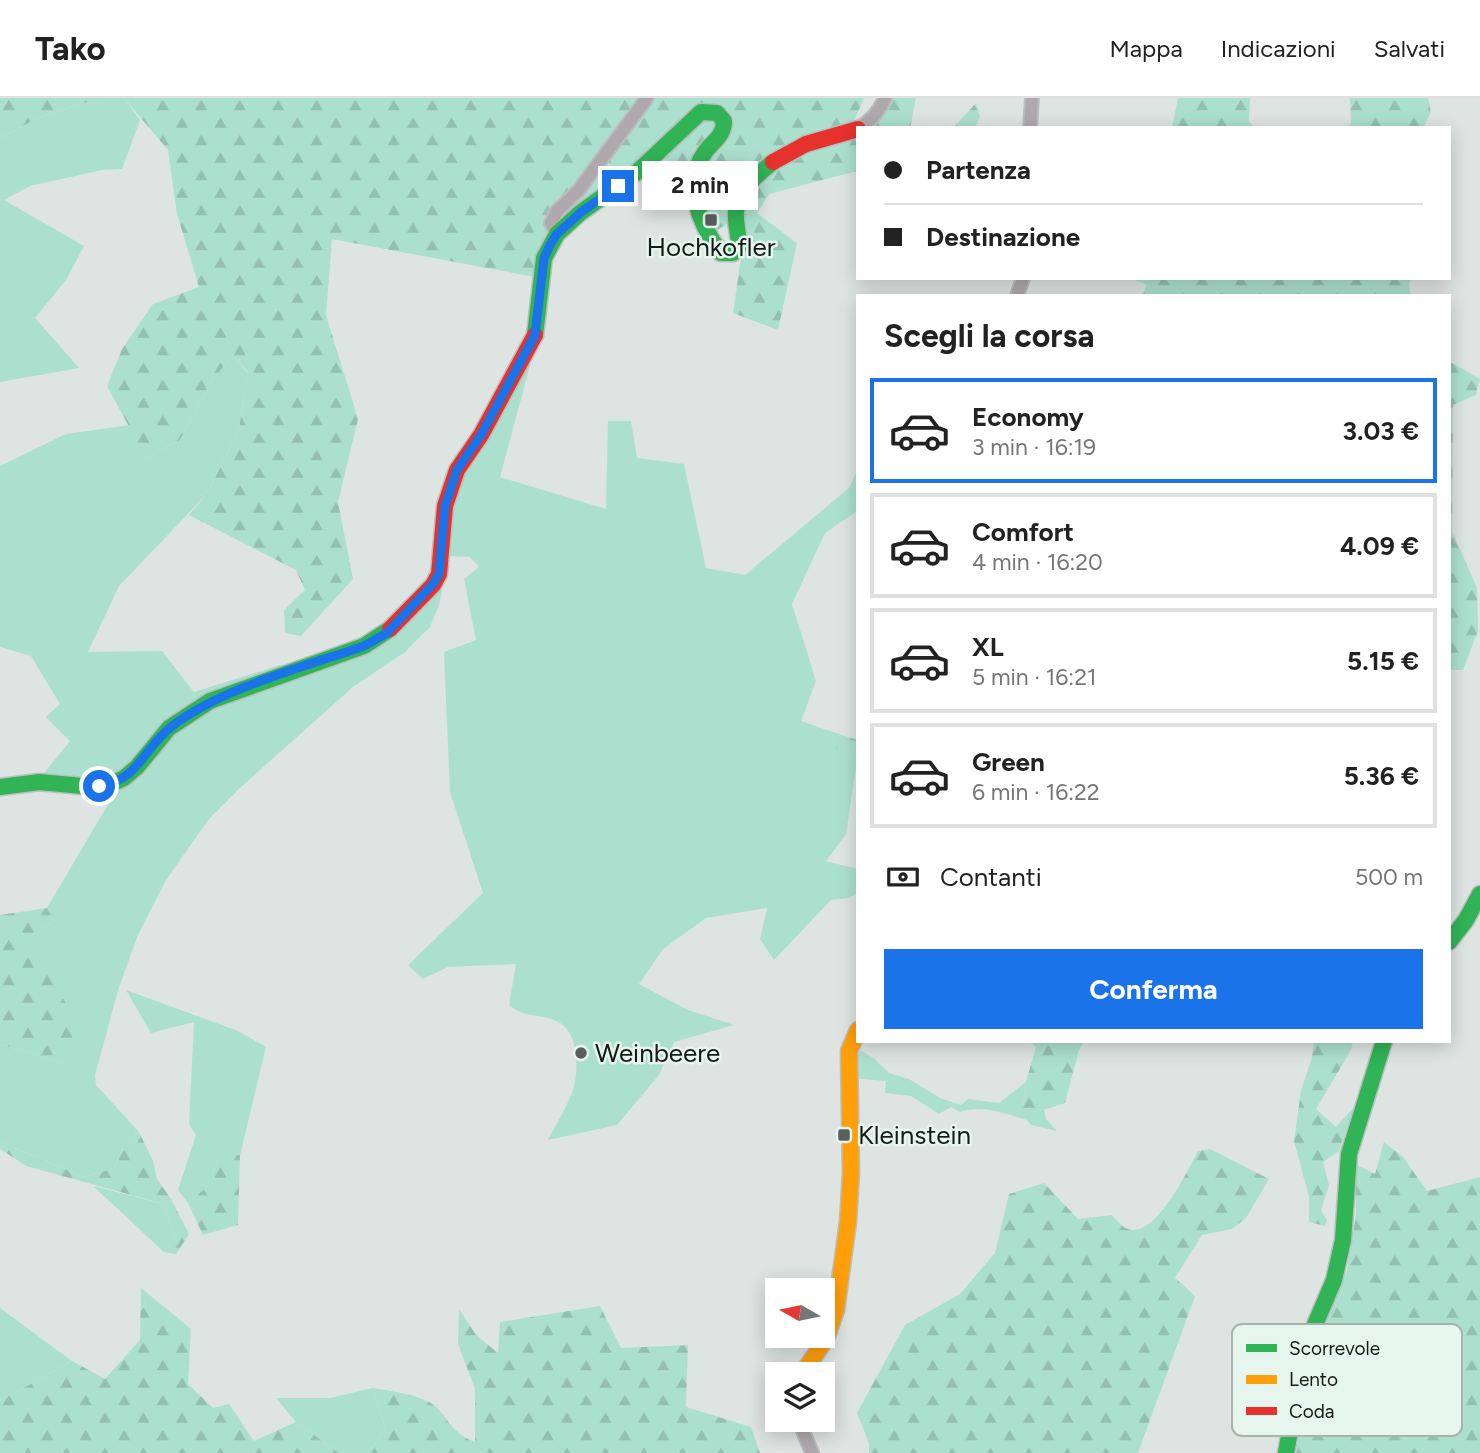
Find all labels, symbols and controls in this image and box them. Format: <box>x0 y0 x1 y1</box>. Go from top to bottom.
text: Tako <box>35 29 106 68</box>
text: Mappa <box>1110 34 1183 63</box>
text: Indicazioni <box>1221 34 1336 63</box>
text: Salvati <box>1374 34 1445 63</box>
text: Partenza <box>926 154 1031 186</box>
callout: 2 min <box>642 162 758 210</box>
route end <box>602 170 634 202</box>
text: 2 min <box>671 171 729 199</box>
marker: Hochkofler <box>703 212 719 228</box>
text: Destinazione <box>926 221 1080 253</box>
place label: Hochkofler <box>647 231 776 263</box>
text: Scegli la corsa <box>884 317 1094 355</box>
icon: car <box>888 399 951 462</box>
text: Economy <box>972 401 1084 433</box>
text: 3.03 € <box>1343 415 1419 447</box>
text: 3 min · 16:19 <box>972 433 1096 461</box>
icon: car <box>888 514 951 577</box>
text: Comfort <box>972 516 1074 548</box>
text: 4.09 € <box>1340 530 1419 562</box>
text: 4 min · 16:20 <box>972 548 1103 576</box>
icon: car <box>888 629 951 692</box>
text: XL <box>972 631 1004 663</box>
text: 5.15 € <box>1347 645 1419 677</box>
text: 5 min · 16:21 <box>972 663 1097 691</box>
icon: car <box>888 744 951 807</box>
text: Green <box>972 746 1045 778</box>
text: 5.36 € <box>1344 760 1419 792</box>
route start <box>83 770 115 802</box>
text: 6 min · 16:22 <box>972 778 1100 806</box>
icon: cash <box>884 858 922 896</box>
text: Contanti <box>940 861 1042 893</box>
text: 500 m <box>1355 863 1423 891</box>
button: Conferma <box>884 949 1423 1029</box>
place label: Weinbeere <box>595 1037 720 1069</box>
marker: Weinbeere <box>573 1045 589 1061</box>
place label: Kleinstein <box>858 1119 971 1151</box>
marker: Kleinstein <box>836 1127 852 1143</box>
north arrow <box>765 1278 835 1348</box>
map controls <box>765 1278 835 1432</box>
legend <box>1232 1324 1462 1436</box>
text: Scorrevole <box>1289 1337 1380 1360</box>
button: layers <box>765 1362 835 1432</box>
text: Lento <box>1289 1368 1338 1391</box>
text: Coda <box>1289 1400 1335 1423</box>

